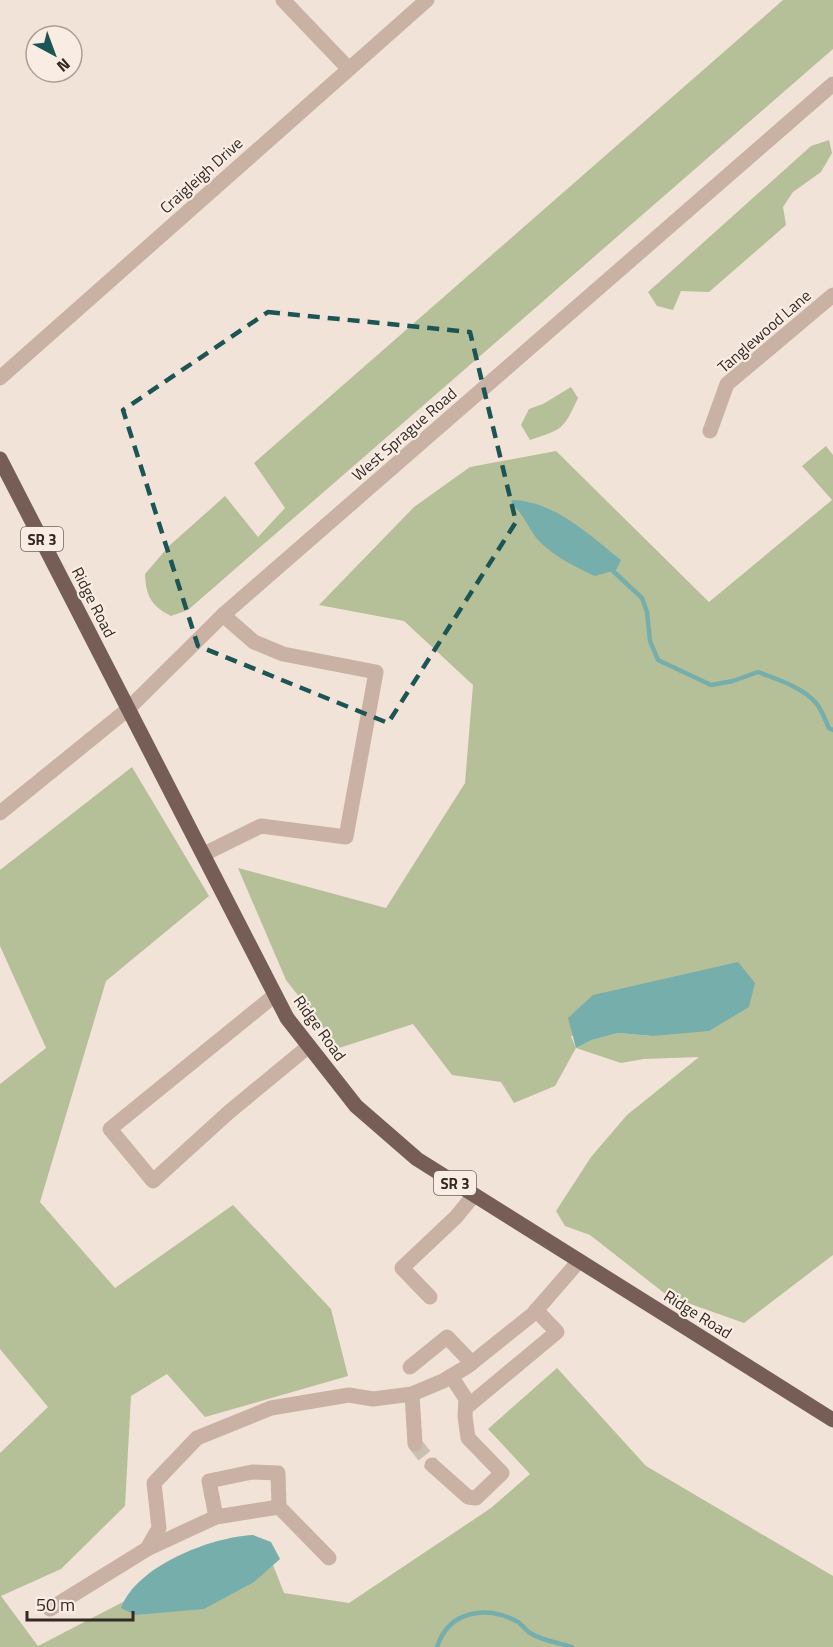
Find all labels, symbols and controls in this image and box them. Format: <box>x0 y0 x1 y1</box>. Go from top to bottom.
north arrow <box>24 24 84 84</box>
text: N <box>52 53 76 78</box>
street label: Craigleigh Drive <box>154 131 248 219</box>
street label: Tanglewood Lane <box>712 284 816 378</box>
street label: West Sprague Road <box>346 382 462 486</box>
road number: SR 3 <box>21 527 63 551</box>
street label: Ridge Road <box>66 563 122 641</box>
street label: Ridge Road <box>288 990 352 1066</box>
road number: SR 3 <box>434 1171 476 1195</box>
street label: Ridge Road <box>659 1284 737 1344</box>
scale bar <box>27 1584 134 1622</box>
text: 50 m <box>36 1591 75 1618</box>

